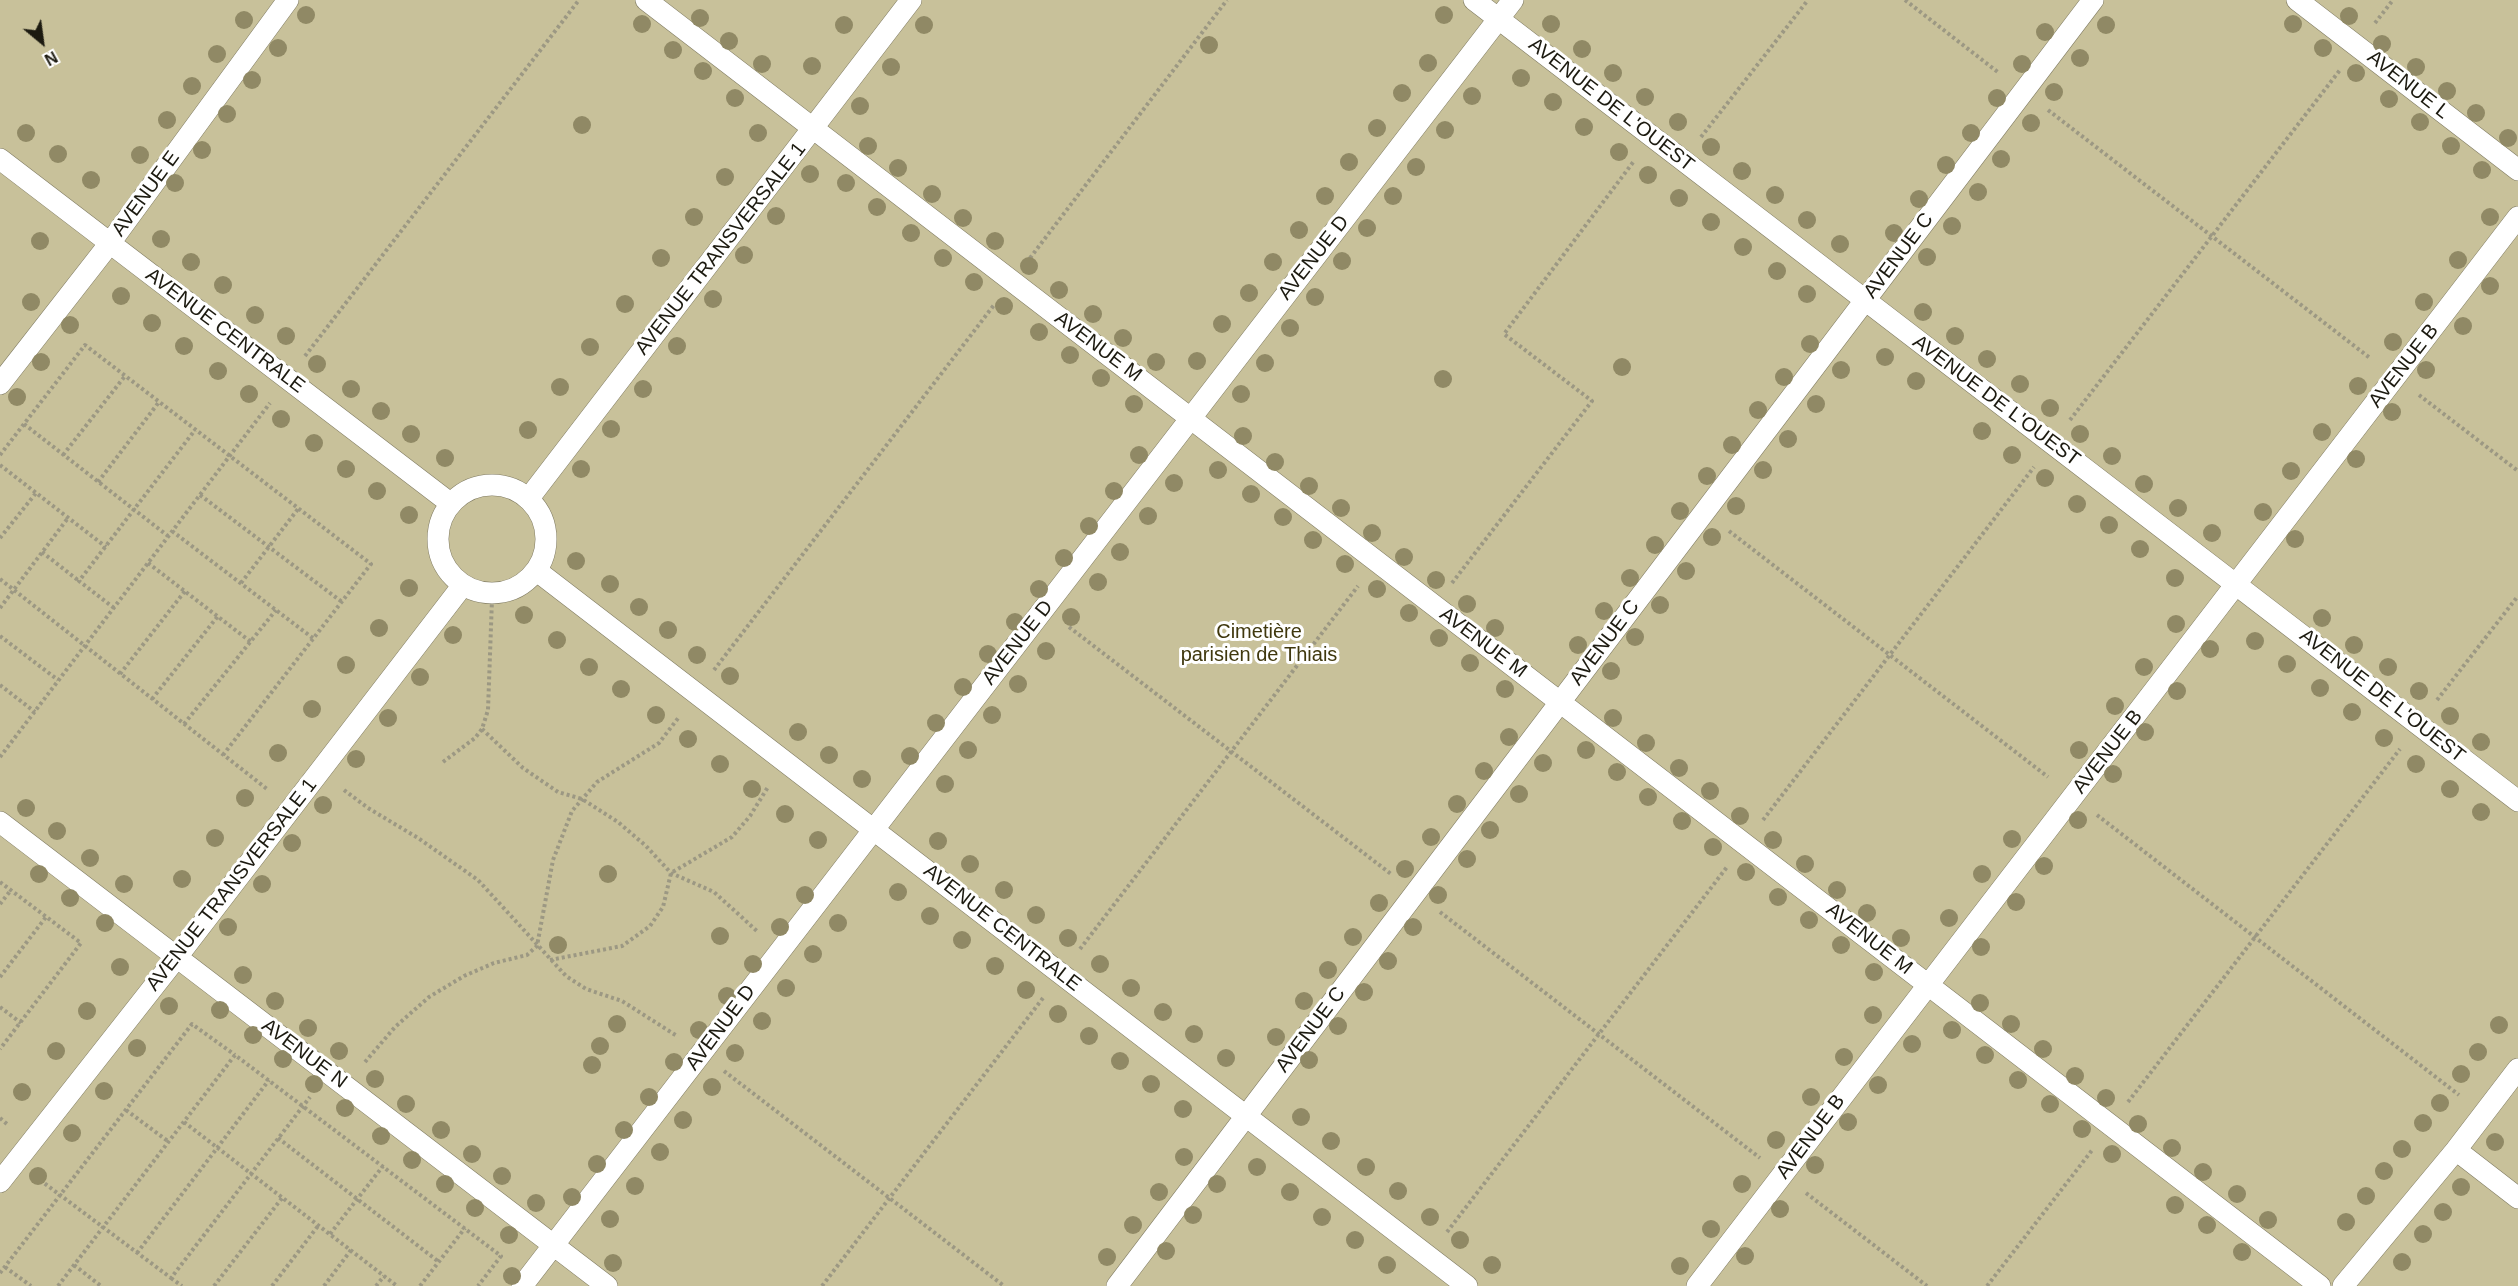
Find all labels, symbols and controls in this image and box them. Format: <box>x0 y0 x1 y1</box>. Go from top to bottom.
north arrow <box>12 12 72 72</box>
street label: AVENUE DE L'OUEST <box>1523 33 1699 177</box>
street label: AVENUE L <box>2362 46 2454 124</box>
text: N <box>42 48 60 68</box>
street label: AVENUE TRANSVERSALE 1 <box>631 138 811 360</box>
street label: AVENUE E <box>107 147 185 241</box>
street label: AVENUE C <box>1859 209 1939 303</box>
street label: AVENUE D <box>1274 211 1354 305</box>
street label: AVENUE CENTRALE <box>141 263 309 399</box>
street label: AVENUE M <box>1050 306 1146 388</box>
street label: AVENUE B <box>2364 319 2444 413</box>
street label: AVENUE DE L'OUEST <box>1908 330 2084 472</box>
street label: AVENUE D <box>978 596 1058 690</box>
street label: AVENUE C <box>1565 596 1645 690</box>
street label: AVENUE M <box>1435 602 1531 684</box>
park label: Cimetière parisien de Thiais <box>1181 620 1337 667</box>
street label: AVENUE DE L'OUEST <box>2294 624 2470 768</box>
street label: AVENUE B <box>2068 705 2148 799</box>
street label: AVENUE TRANSVERSALE 1 <box>142 774 322 996</box>
street label: AVENUE CENTRALE <box>919 859 1085 997</box>
street label: AVENUE M <box>1821 898 1917 980</box>
street label: AVENUE D <box>681 981 761 1075</box>
street label: AVENUE C <box>1271 983 1351 1077</box>
street label: AVENUE N <box>257 1014 351 1094</box>
street label: AVENUE B <box>1771 1090 1851 1184</box>

